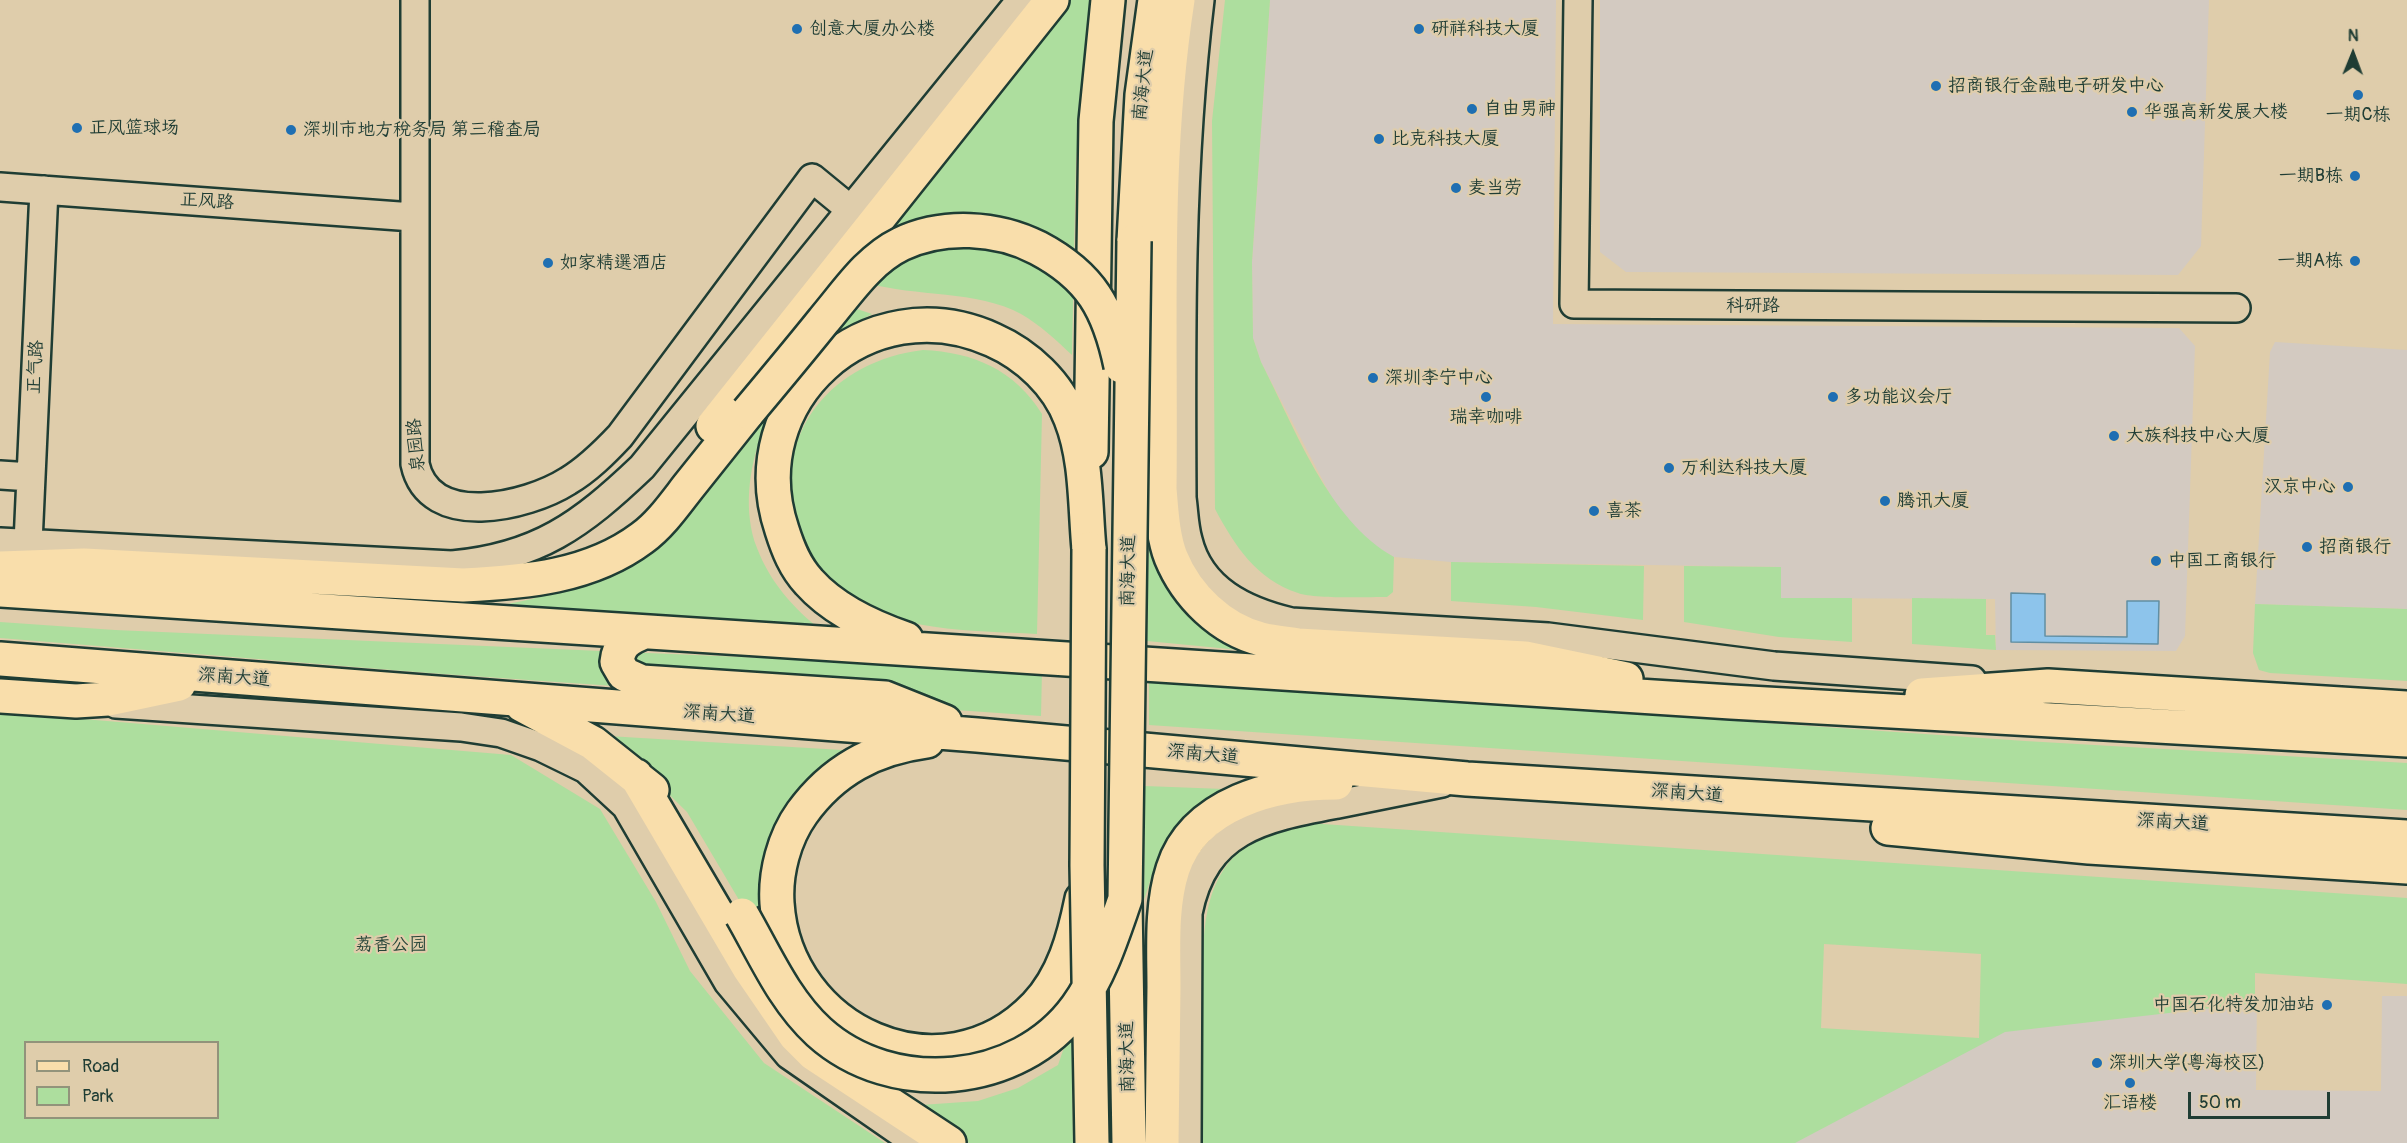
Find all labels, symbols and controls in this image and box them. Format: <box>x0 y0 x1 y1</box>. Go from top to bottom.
place label: 创意大厦办公楼 <box>809 18 935 40</box>
place label: 研祥科技大厦 <box>1431 18 1539 40</box>
marker: 创意大厦办公楼 <box>790 22 804 36</box>
marker: 研祥科技大厦 <box>1412 22 1426 36</box>
north arrow <box>2323 24 2383 84</box>
text: N <box>2348 26 2359 46</box>
street label: 南海大道 <box>1129 48 1159 122</box>
place label: 招商银行金融电子研发中心 <box>1948 75 2164 97</box>
marker: 招商银行金融电子研发中心 <box>1929 79 1943 93</box>
marker: 一期C栋 <box>2351 88 2365 102</box>
place label: 自由男神 <box>1484 98 1556 120</box>
place label: 华强高新发展大楼 <box>2144 101 2288 123</box>
marker: 自由男神 <box>1465 102 1479 116</box>
place label: 一期C栋 <box>2325 104 2391 126</box>
marker: 华强高新发展大楼 <box>2125 105 2139 119</box>
place label: 正风篮球场 <box>89 117 179 139</box>
place label: 深圳市地方税务局 第三稽查局 <box>303 119 541 141</box>
marker: 正风篮球场 <box>70 121 84 135</box>
marker: 深圳市地方税务局 第三稽查局 <box>284 123 298 137</box>
place label: 比克科技大厦 <box>1391 128 1499 150</box>
marker: 比克科技大厦 <box>1372 132 1386 146</box>
place label: 一期B栋 <box>2279 165 2343 187</box>
marker: 一期B栋 <box>2348 169 2362 183</box>
place label: 麦当劳 <box>1468 177 1522 199</box>
marker: 麦当劳 <box>1449 181 1463 195</box>
street label: 正风路 <box>179 189 235 215</box>
place label: 一期A栋 <box>2277 250 2343 272</box>
place label: 如家精選酒店 <box>560 252 668 274</box>
marker: 一期A栋 <box>2348 254 2362 268</box>
marker: 如家精選酒店 <box>541 256 555 270</box>
street label: 科研路 <box>1726 295 1780 317</box>
street label: 正气路 <box>24 339 48 395</box>
place label: 深圳李宁中心 <box>1385 367 1493 389</box>
marker: 深圳李宁中心 <box>1366 371 1380 385</box>
place label: 多功能议会厅 <box>1845 386 1953 408</box>
marker: 瑞幸咖啡 <box>1479 390 1493 404</box>
marker: 多功能议会厅 <box>1826 390 1840 404</box>
place label: 瑞幸咖啡 <box>1450 406 1522 428</box>
street label: 泉园路 <box>404 417 430 473</box>
place label: 大族科技中心大厦 <box>2126 425 2270 447</box>
marker: 大族科技中心大厦 <box>2107 429 2121 443</box>
place label: 万利达科技大厦 <box>1681 457 1807 479</box>
marker: 万利达科技大厦 <box>1662 461 1676 475</box>
place label: 汉京中心 <box>2264 476 2336 498</box>
marker: 汉京中心 <box>2341 480 2355 494</box>
place label: 腾讯大厦 <box>1897 490 1969 512</box>
marker: 腾讯大厦 <box>1878 494 1892 508</box>
place label: 喜茶 <box>1606 500 1642 522</box>
marker: 喜茶 <box>1587 504 1601 518</box>
street label: 南海大道 <box>1118 535 1140 607</box>
place label: 招商银行 <box>2319 536 2391 558</box>
marker: 招商银行 <box>2300 540 2314 554</box>
place label: 中国工商银行 <box>2168 550 2276 572</box>
marker: 中国工商银行 <box>2149 554 2163 568</box>
street label: 深南大道 <box>197 665 271 691</box>
street label: 深南大道 <box>682 702 756 728</box>
street label: 深南大道 <box>1166 741 1240 769</box>
street label: 深南大道 <box>1650 781 1724 807</box>
street label: 深南大道 <box>2136 810 2210 836</box>
park label: 荔香公园 <box>355 934 427 956</box>
place label: 中国石化特发加油站 <box>2153 994 2315 1016</box>
marker: 中国石化特发加油站 <box>2320 998 2334 1012</box>
street label: 南海大道 <box>1117 1021 1139 1093</box>
legend <box>24 1041 219 1119</box>
place label: 深圳大学(粤海校区) <box>2109 1052 2265 1074</box>
text: Road <box>82 1055 119 1078</box>
marker: 深圳大学(粤海校区) <box>2090 1056 2104 1070</box>
marker: 汇语楼 <box>2123 1076 2137 1090</box>
scale bar <box>2191 1080 2334 1118</box>
text: Park <box>82 1085 114 1108</box>
text: 50 m <box>2199 1091 2241 1114</box>
place label: 汇语楼 <box>2103 1092 2157 1114</box>

